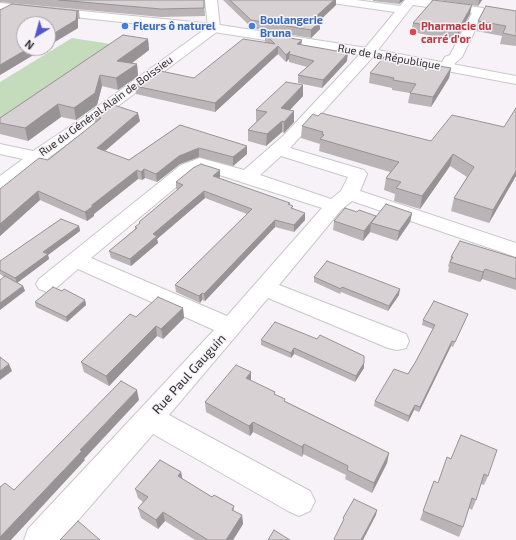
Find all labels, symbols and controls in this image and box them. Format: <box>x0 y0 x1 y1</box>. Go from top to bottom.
place label: Boulangerie Bruna <box>260 13 323 39</box>
north arrow <box>16 16 56 56</box>
place label: Fleurs ô naturel <box>133 19 216 33</box>
place label: Pharmacie du carré d'or <box>421 19 492 45</box>
marker: Fleurs ô naturel <box>120 21 130 31</box>
marker: Boulangerie Bruna <box>247 21 257 31</box>
marker: Pharmacie du carré d'or <box>408 27 418 37</box>
text: N <box>22 38 36 53</box>
street label: Rue de la République <box>337 41 441 73</box>
street label: Rue du Général Alain de Boissieu <box>37 53 175 159</box>
street label: Rue Paul Gauguin <box>149 331 229 417</box>

